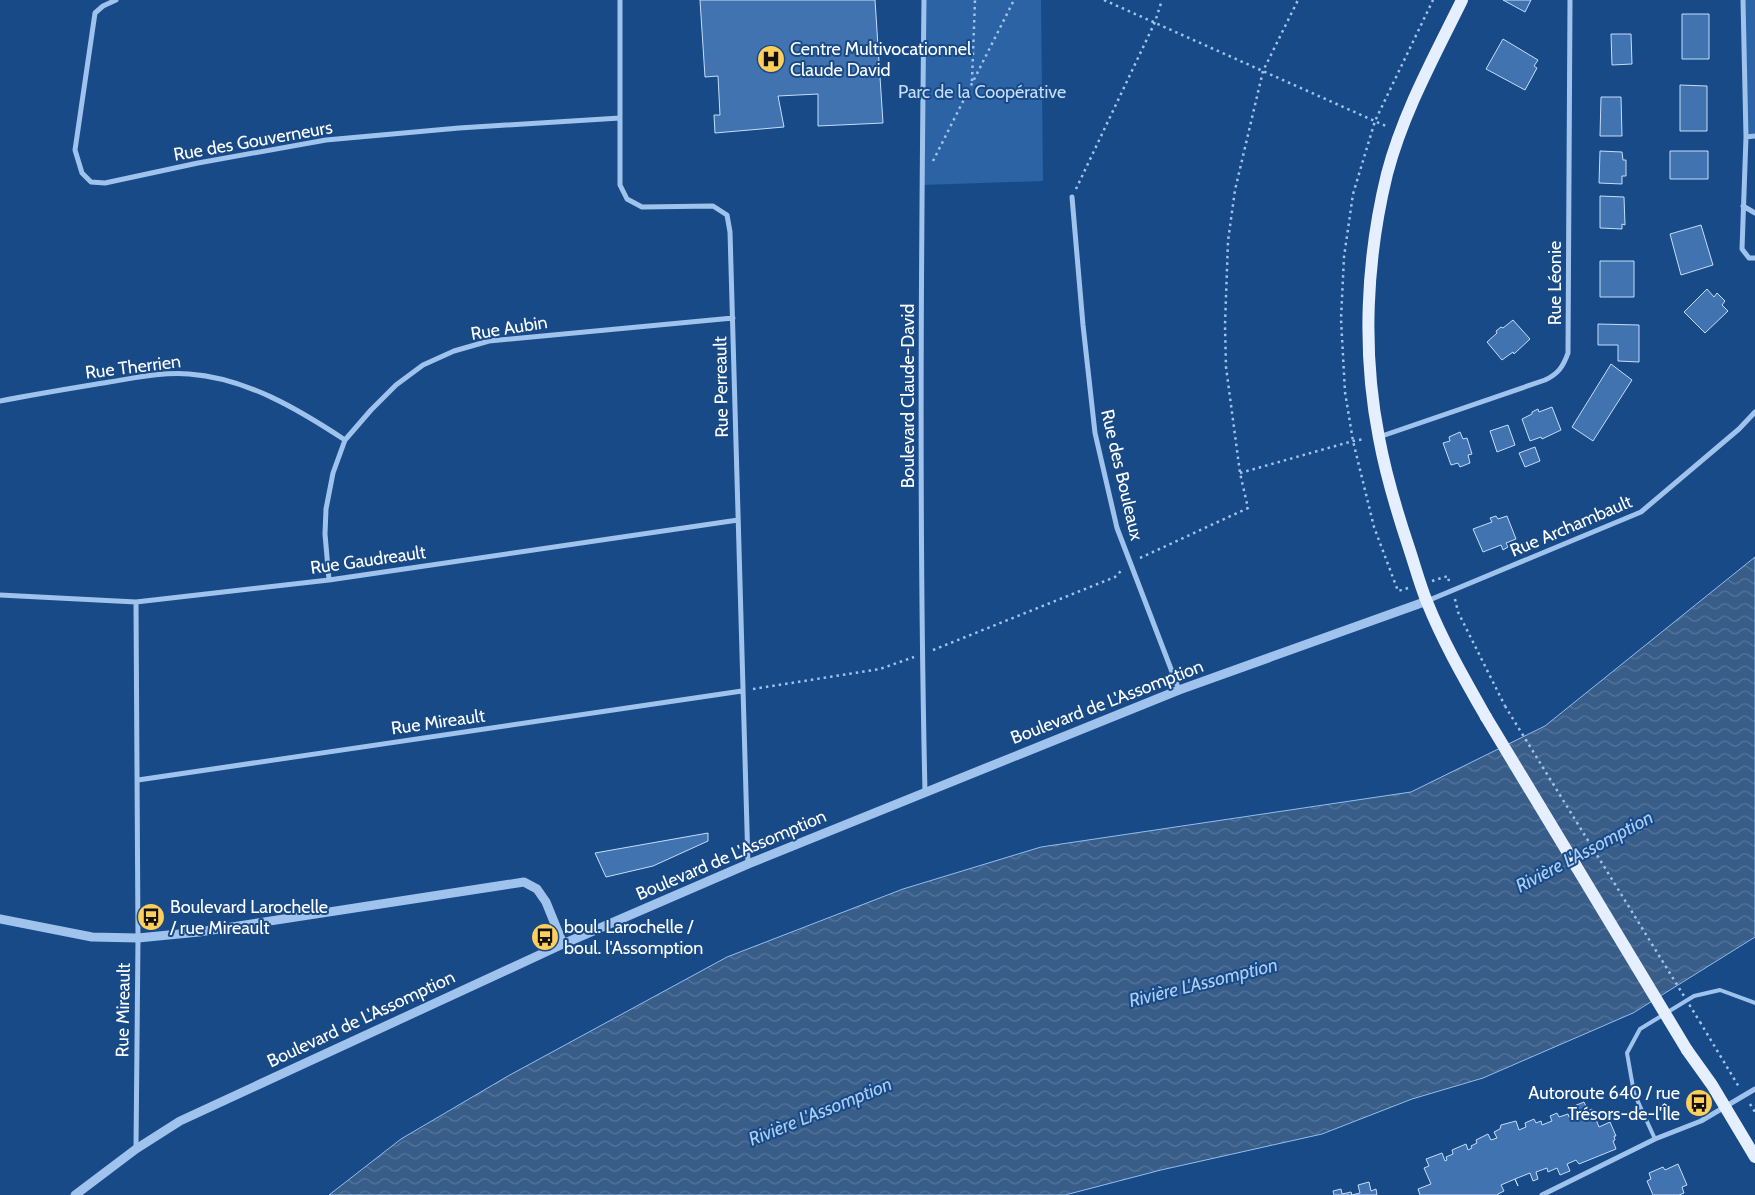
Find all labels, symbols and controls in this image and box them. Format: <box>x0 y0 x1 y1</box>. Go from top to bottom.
place label: Centre Multivocationnel Claude David <box>790 38 972 81</box>
hospital icon: Centre Multivocationnel Claude David <box>756 44 786 74</box>
park label: Parc de la Coopérative <box>898 81 1066 103</box>
street label: Rue des Gouverneurs <box>172 116 334 166</box>
street label: Rue Léonie <box>1544 241 1566 325</box>
street label: Boulevard Claude-David <box>897 304 919 488</box>
street label: Rue Aubin <box>469 311 549 345</box>
street label: Rue Perreault <box>709 336 733 438</box>
street label: Rue Therrien <box>84 350 182 384</box>
street label: Rue des Bouleaux <box>1096 407 1148 543</box>
street label: Rue Archambault <box>1507 490 1635 562</box>
street label: Rue Gaudreault <box>309 541 427 579</box>
street label: Boulevard de L'Assomption <box>1008 655 1206 749</box>
street label: Rue Mireault <box>390 705 486 739</box>
street label: Boulevard de L'Assomption <box>633 805 829 905</box>
water label: Rivière L'Assomption <box>1511 805 1657 897</box>
place label: Boulevard Larochelle / rue Mireault <box>169 896 328 939</box>
bus stop icon: Boulevard Larochelle / rue Mireault <box>136 902 166 932</box>
place label: boul. Larochelle / boul. l'Assomption <box>564 916 703 959</box>
bus stop icon: boul. Larochelle / boul. l'Assomption <box>530 922 560 952</box>
water label: Rivière L'Assomption <box>1126 953 1280 1012</box>
street label: Rue Mireault <box>111 963 135 1057</box>
street label: Boulevard de L'Assomption <box>264 966 458 1072</box>
water label: Rivière L'Assomption <box>745 1072 895 1151</box>
place label: Autoroute 640 / rue Trésors-de-l'Île <box>1528 1082 1680 1125</box>
bus stop icon: Autoroute 640 / rue Trésors-de-l'Île <box>1684 1088 1714 1118</box>

